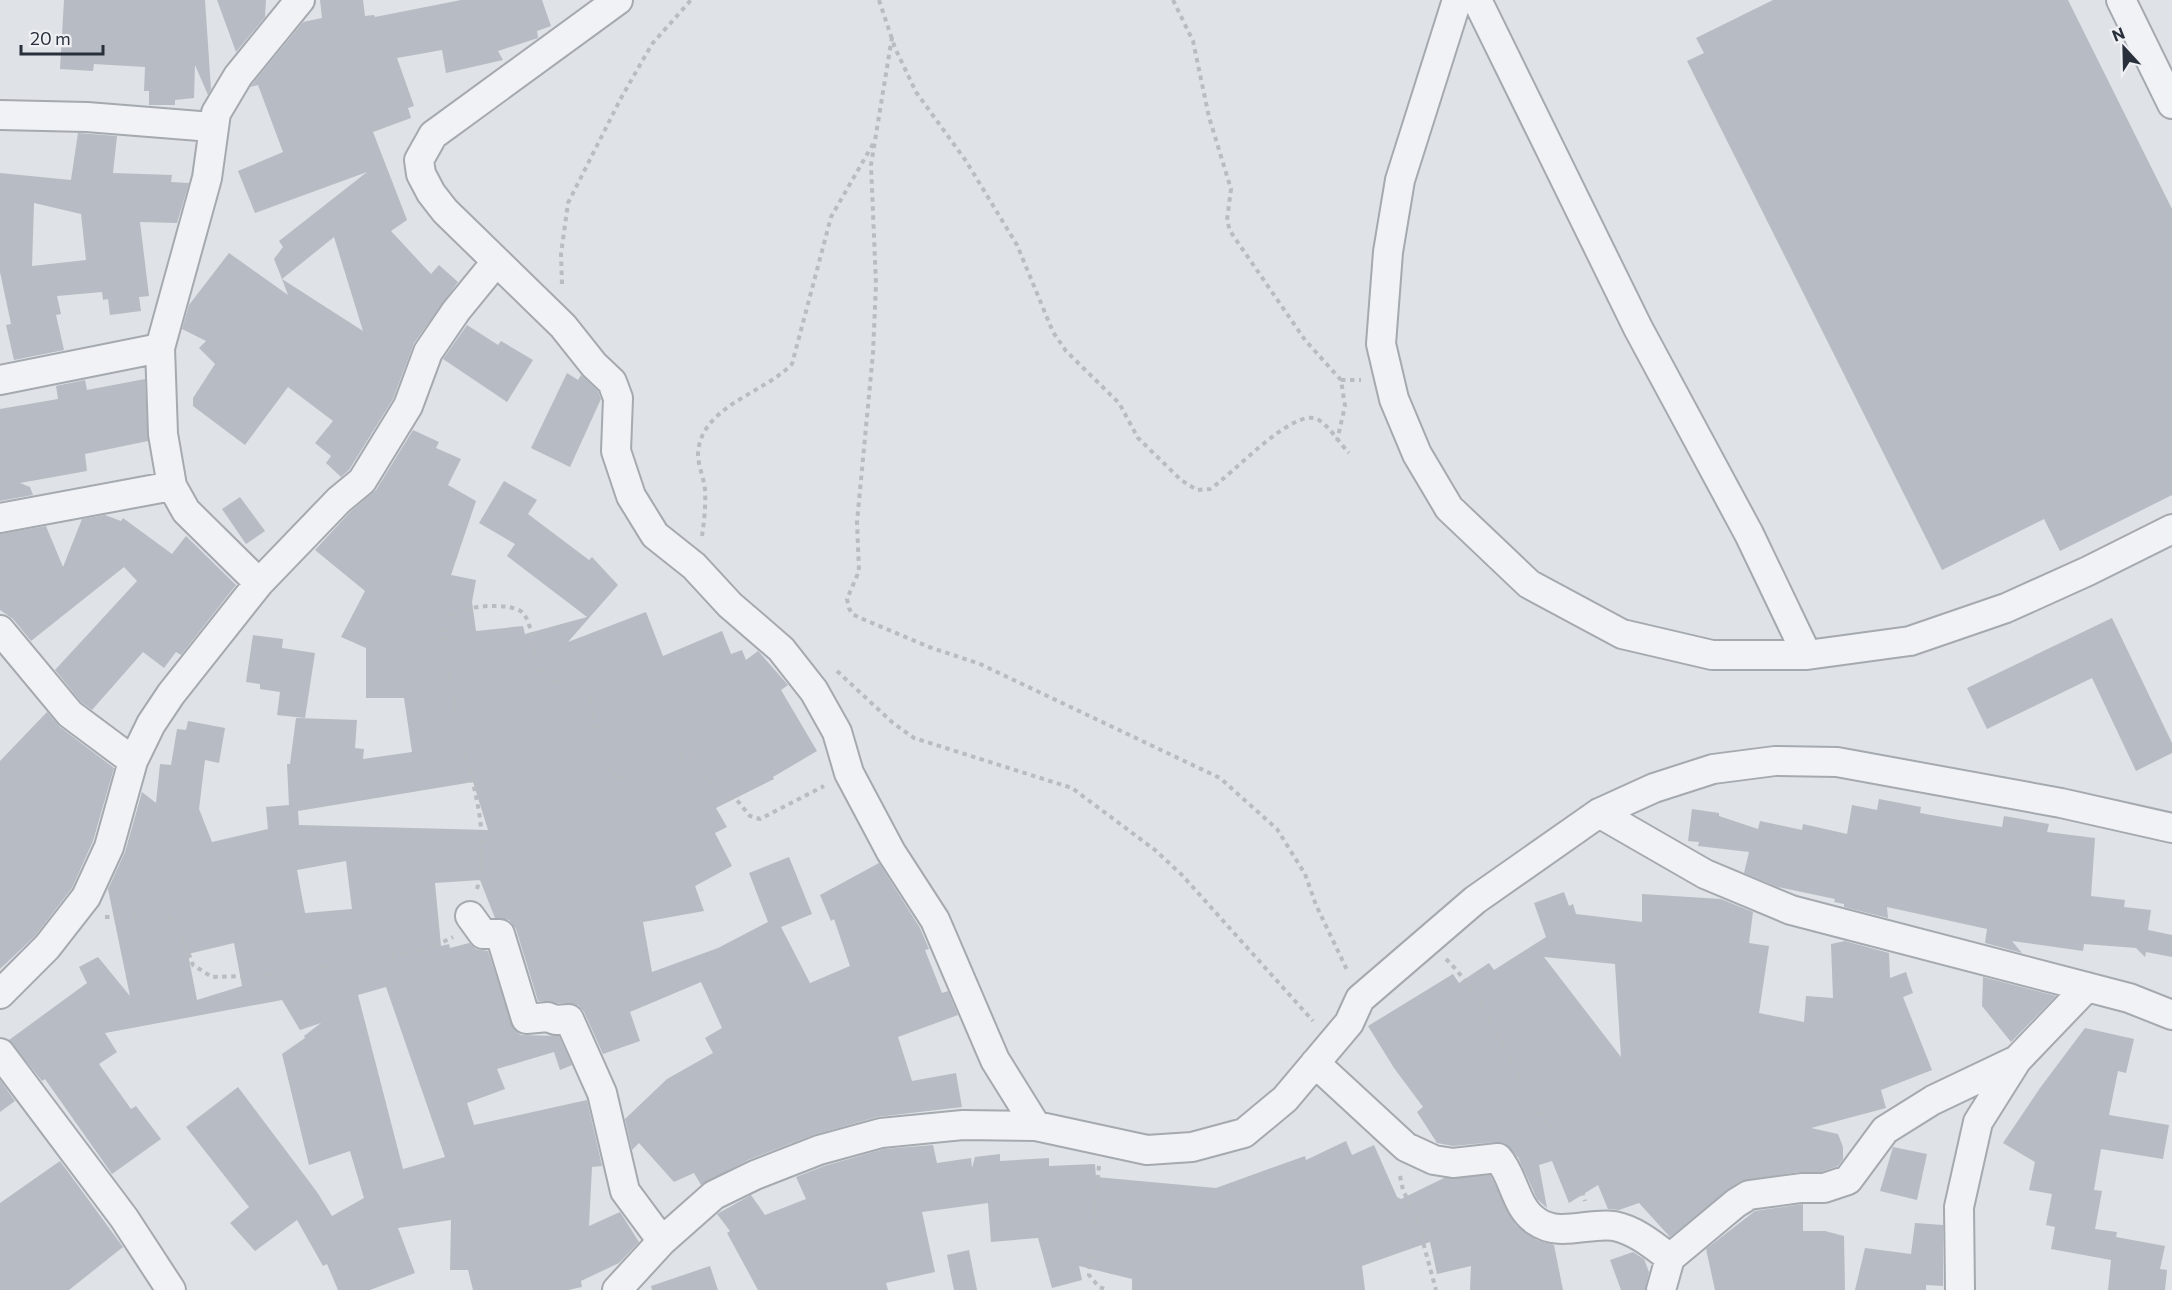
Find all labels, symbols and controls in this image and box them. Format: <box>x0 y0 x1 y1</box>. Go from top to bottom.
scale bar <box>21 18 104 56</box>
north arrow <box>2094 18 2154 78</box>
text: N <box>2109 23 2127 45</box>
text: 20 m <box>30 27 71 49</box>

